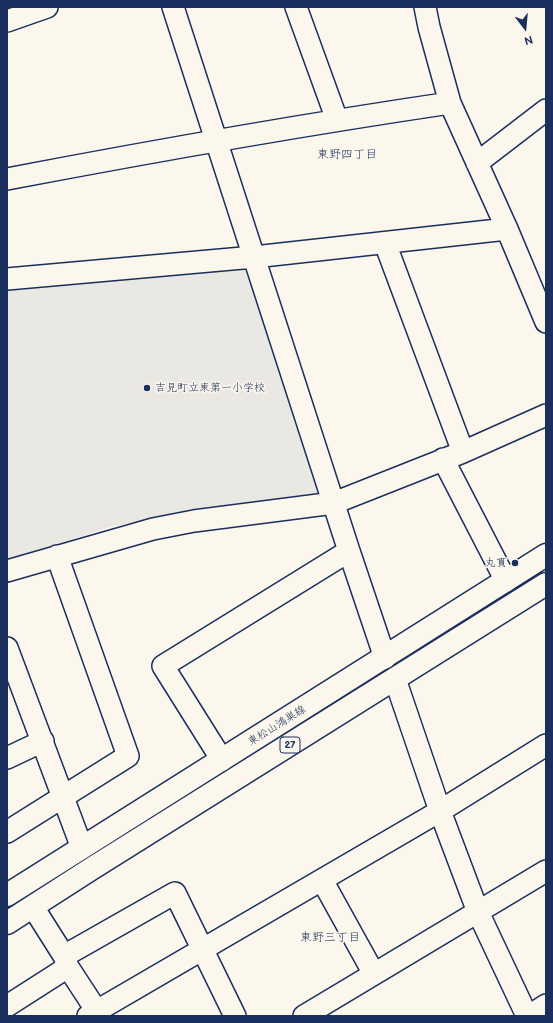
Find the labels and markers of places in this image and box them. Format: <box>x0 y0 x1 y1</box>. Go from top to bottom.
place label: 吉見町立東第一小学校 <box>155 381 265 395</box>
marker: 吉見町立東第一小学校 <box>142 383 152 393</box>
place label: 丸貫 <box>485 556 507 570</box>
marker: 丸貫 <box>510 558 520 568</box>

